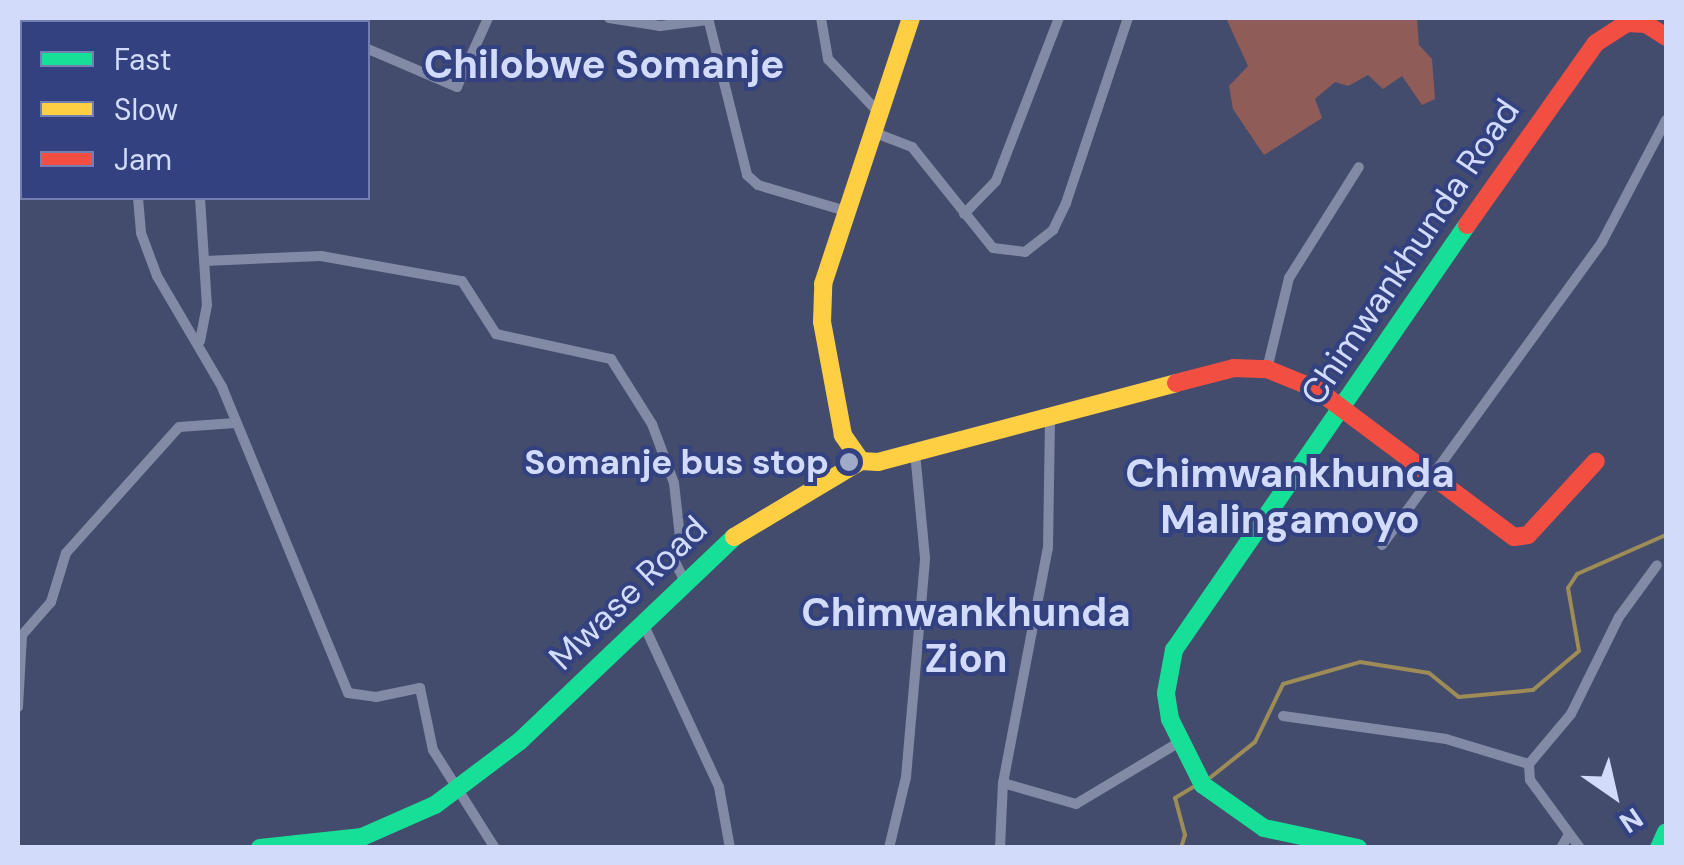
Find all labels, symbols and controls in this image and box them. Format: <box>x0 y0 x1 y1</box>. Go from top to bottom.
legend <box>20 20 370 200</box>
text: Fast <box>114 40 172 79</box>
district label: Chilobwe Somanje <box>424 40 784 88</box>
text: Slow <box>114 90 178 129</box>
street label: Chimwankhunda Road <box>1292 91 1528 413</box>
text: Jam <box>114 140 172 179</box>
place label: Somanje bus stop <box>524 441 829 483</box>
district label: Chimwankhunda Malingamoyo <box>1125 449 1455 543</box>
marker: Somanje bus stop <box>838 451 860 473</box>
street label: Mwase Road <box>540 507 716 679</box>
district label: Chimwankhunda Zion <box>801 588 1131 682</box>
north arrow <box>1564 745 1664 845</box>
text: N <box>1612 799 1650 841</box>

